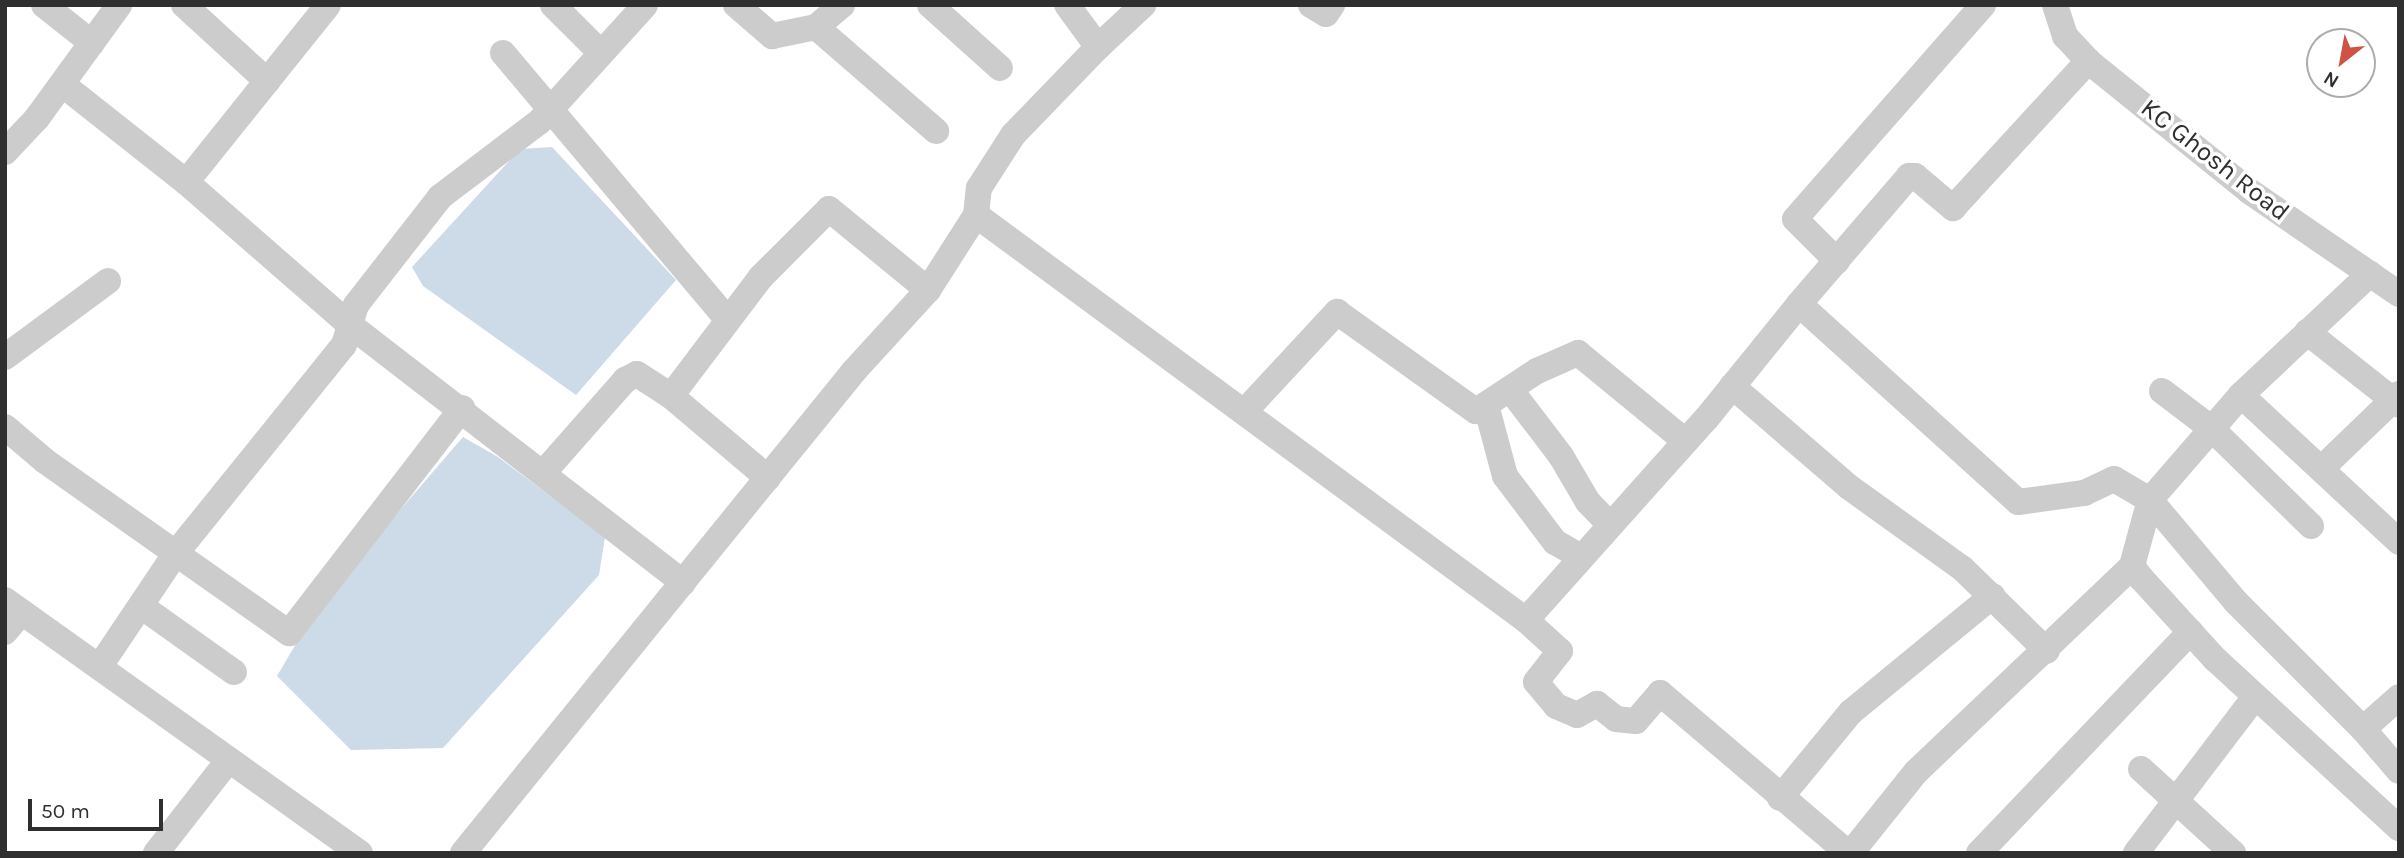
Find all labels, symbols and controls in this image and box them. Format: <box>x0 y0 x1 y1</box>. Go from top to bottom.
north arrow <box>2306 28 2376 98</box>
text: N <box>2320 66 2343 92</box>
street label: KC Ghosh Road <box>2135 92 2295 228</box>
scale bar <box>32 784 166 828</box>
text: 50 m <box>41 799 90 823</box>

